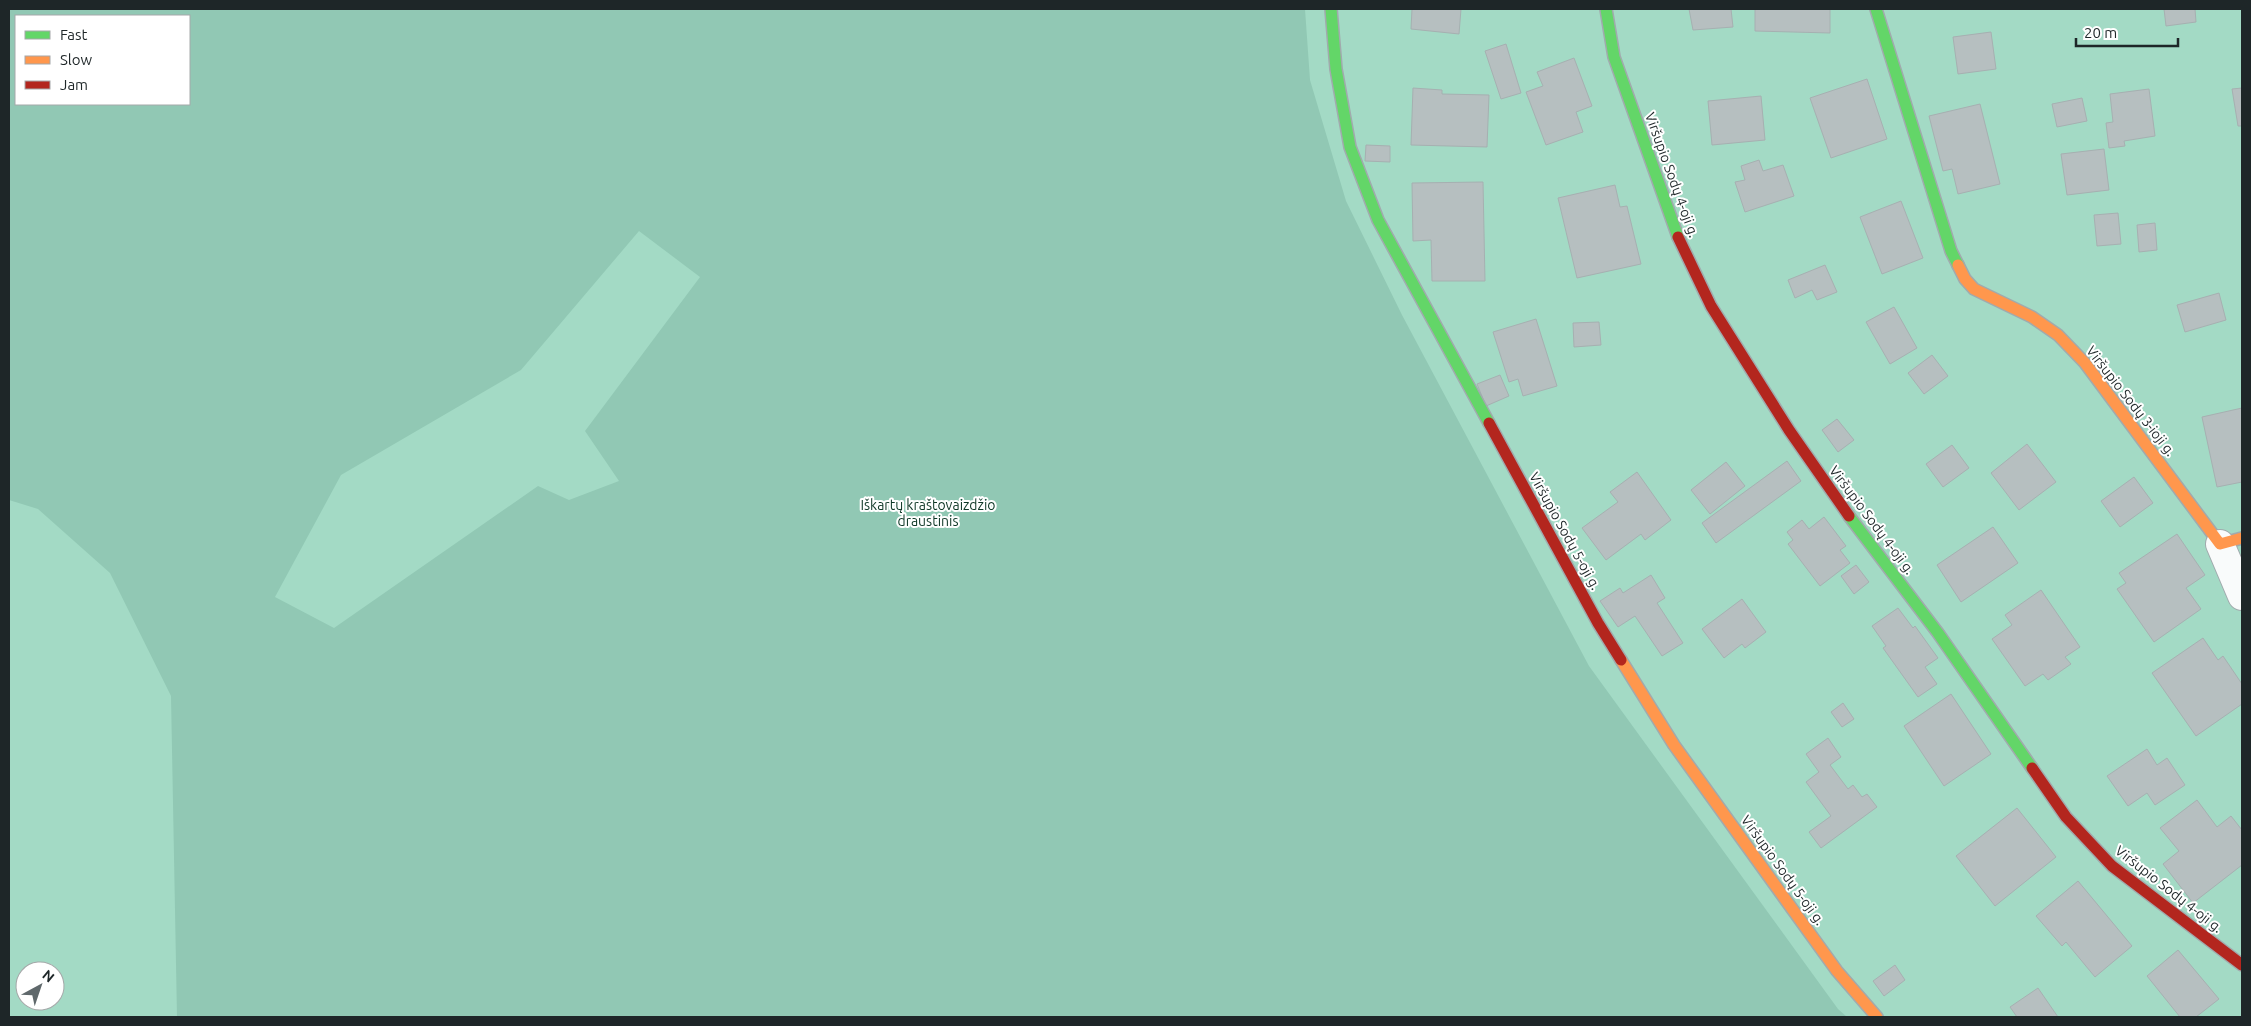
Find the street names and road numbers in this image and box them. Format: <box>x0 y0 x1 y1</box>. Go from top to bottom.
street label: Viršupio Sodų 4-oji g. <box>1642 110 1702 240</box>
street label: Viršupio Sodų 3-ioji g. <box>2083 343 2179 459</box>
street label: Viršupio Sodų 4-oji g. <box>1826 463 1918 577</box>
street label: Viršupio Sodų 5-oji g. <box>1526 470 1604 592</box>
street label: Viršupio Sodų 5-oji g. <box>1738 812 1828 928</box>
street label: Viršupio Sodų 4-oji g. <box>2112 842 2226 936</box>

